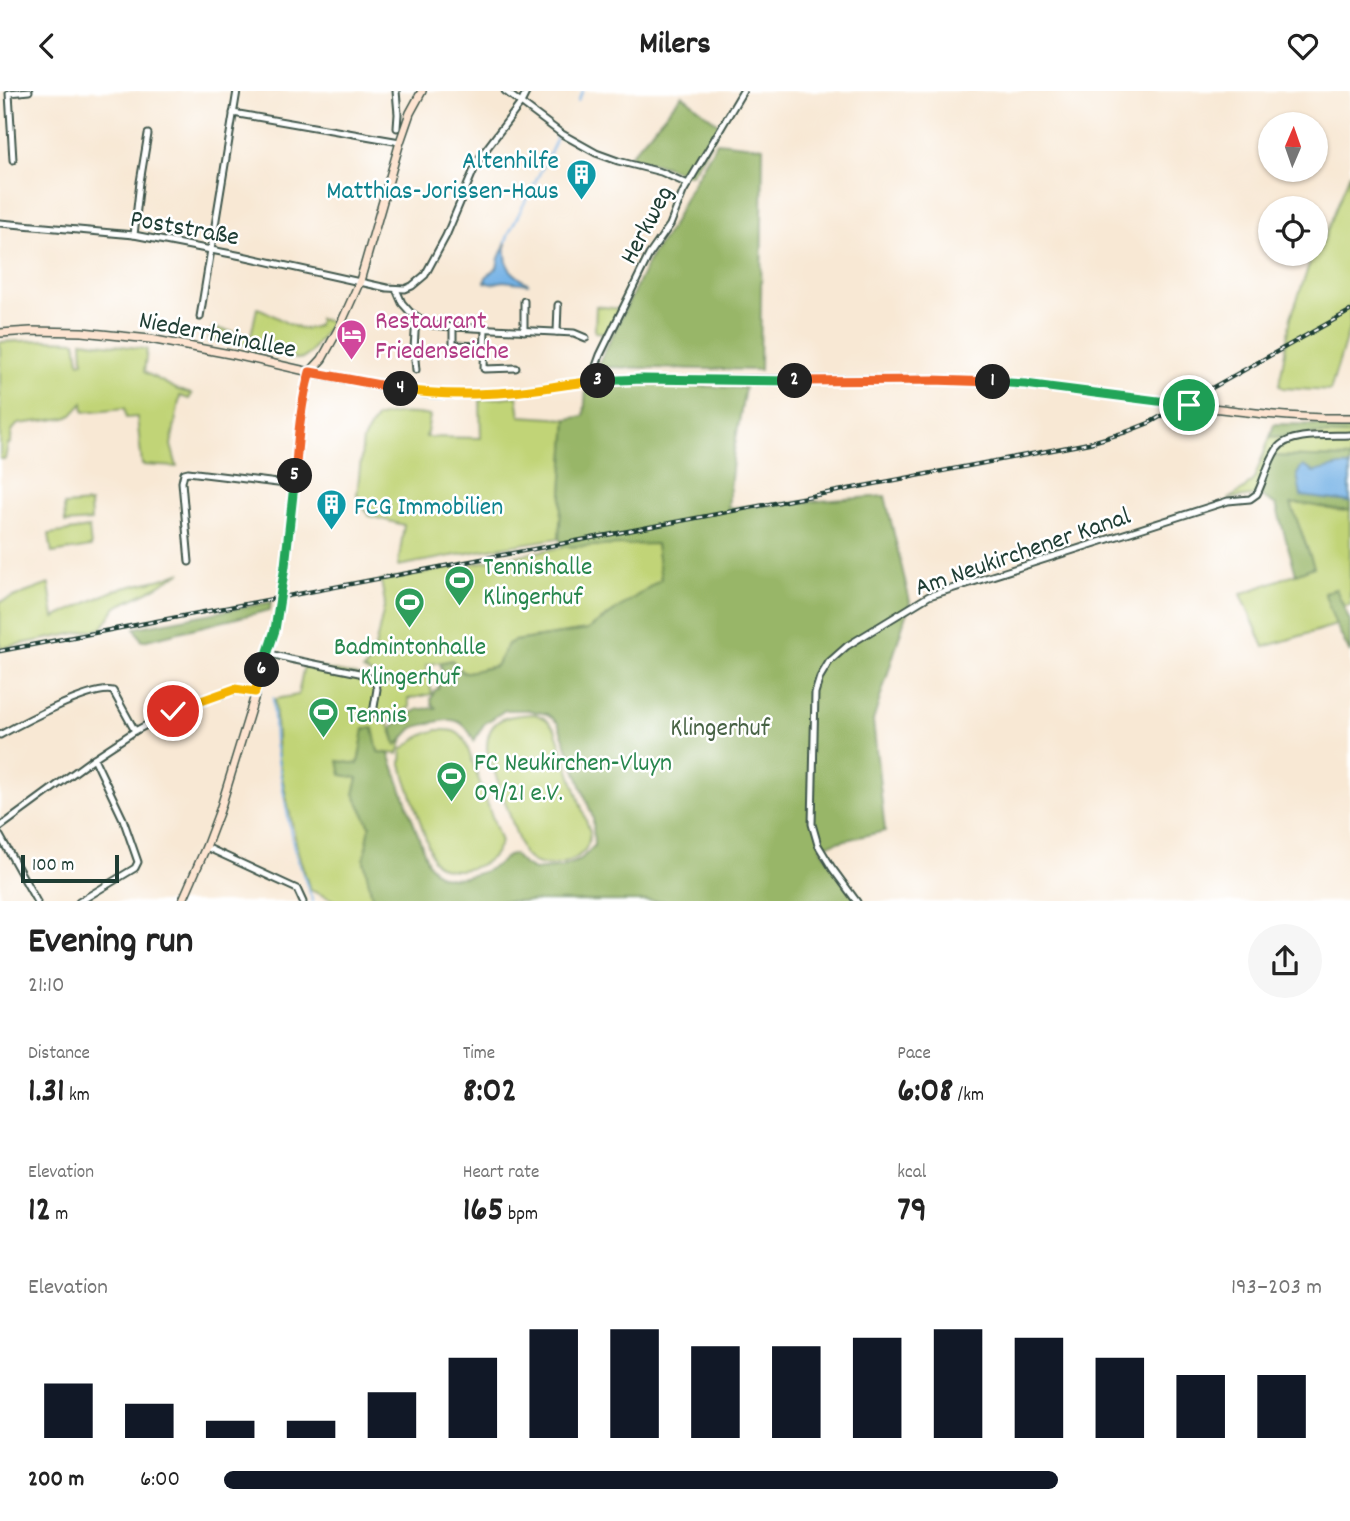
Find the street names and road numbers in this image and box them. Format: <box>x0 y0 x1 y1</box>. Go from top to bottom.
street label: Herkweg <box>612 180 684 272</box>
street label: Poststraße <box>127 202 242 257</box>
street label: Niederrheinallee <box>135 303 299 370</box>
street label: Am Neukirchener Kanal <box>910 499 1136 608</box>

